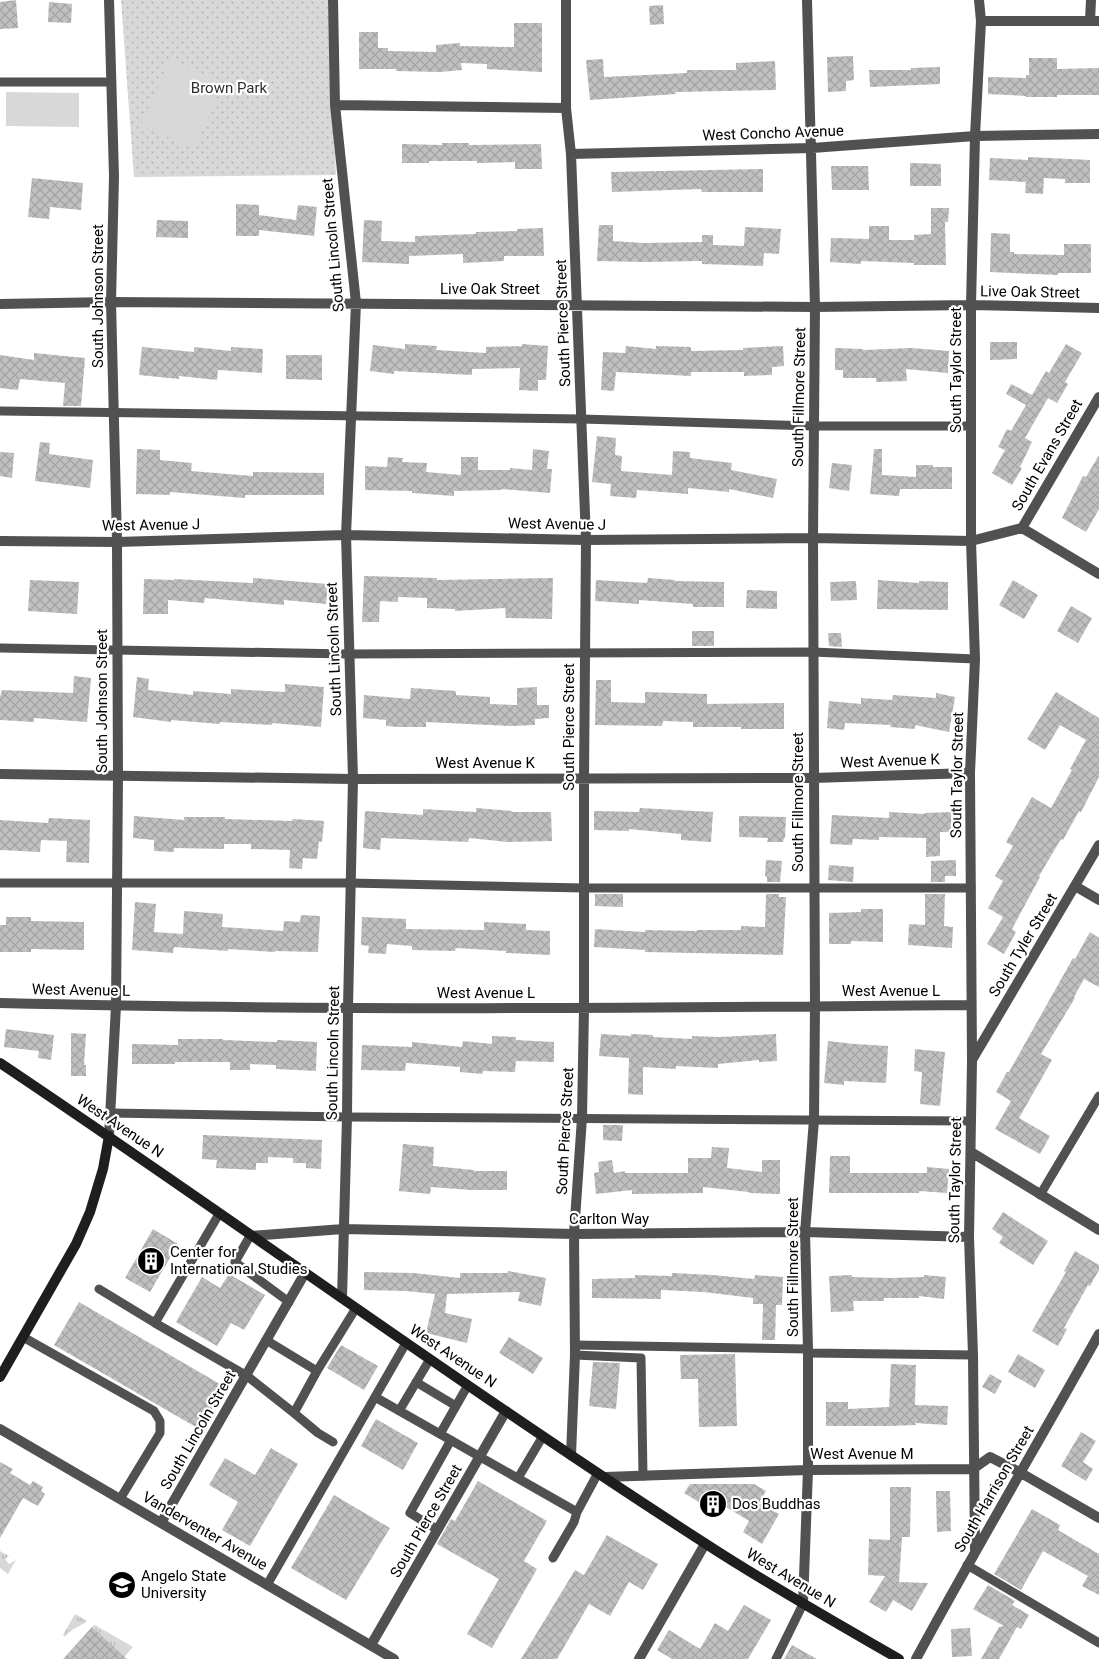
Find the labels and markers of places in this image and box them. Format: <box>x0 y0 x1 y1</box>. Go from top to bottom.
place label: Center for International Studies <box>170 1243 308 1278</box>
building icon: Center for International Studies <box>136 1246 166 1276</box>
building icon: Dos Buddhas <box>698 1489 728 1519</box>
place label: Dos Buddhas <box>732 1495 821 1513</box>
place label: Angelo State University <box>141 1567 226 1602</box>
school or university icon: Angelo State University <box>107 1570 137 1600</box>

